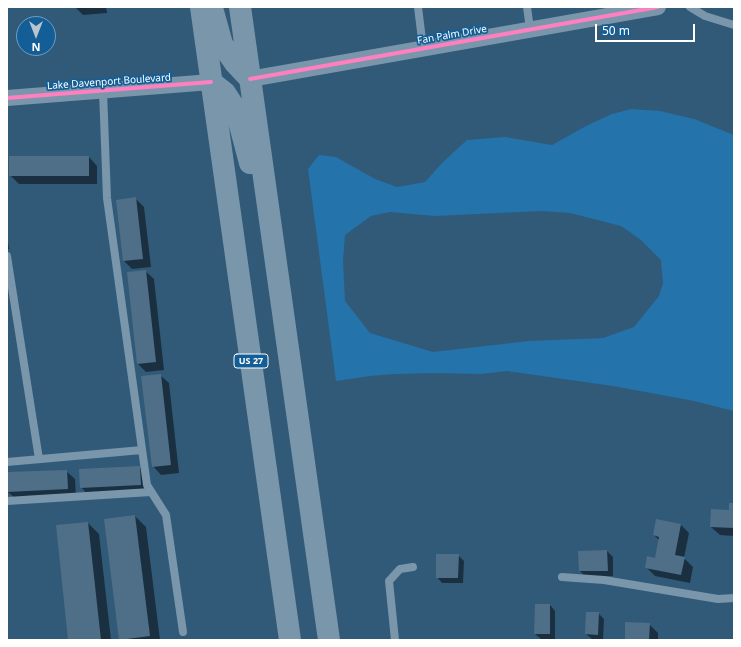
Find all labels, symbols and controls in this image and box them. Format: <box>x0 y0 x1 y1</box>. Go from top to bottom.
north arrow <box>16 16 56 56</box>
scale bar <box>597 16 697 42</box>
text: 50 m <box>602 22 630 39</box>
street label: Fan Palm Drive <box>416 23 488 47</box>
text: N <box>32 40 40 55</box>
street label: Lake Davenport Boulevard <box>47 72 171 92</box>
road number: US 27 <box>234 354 268 368</box>

